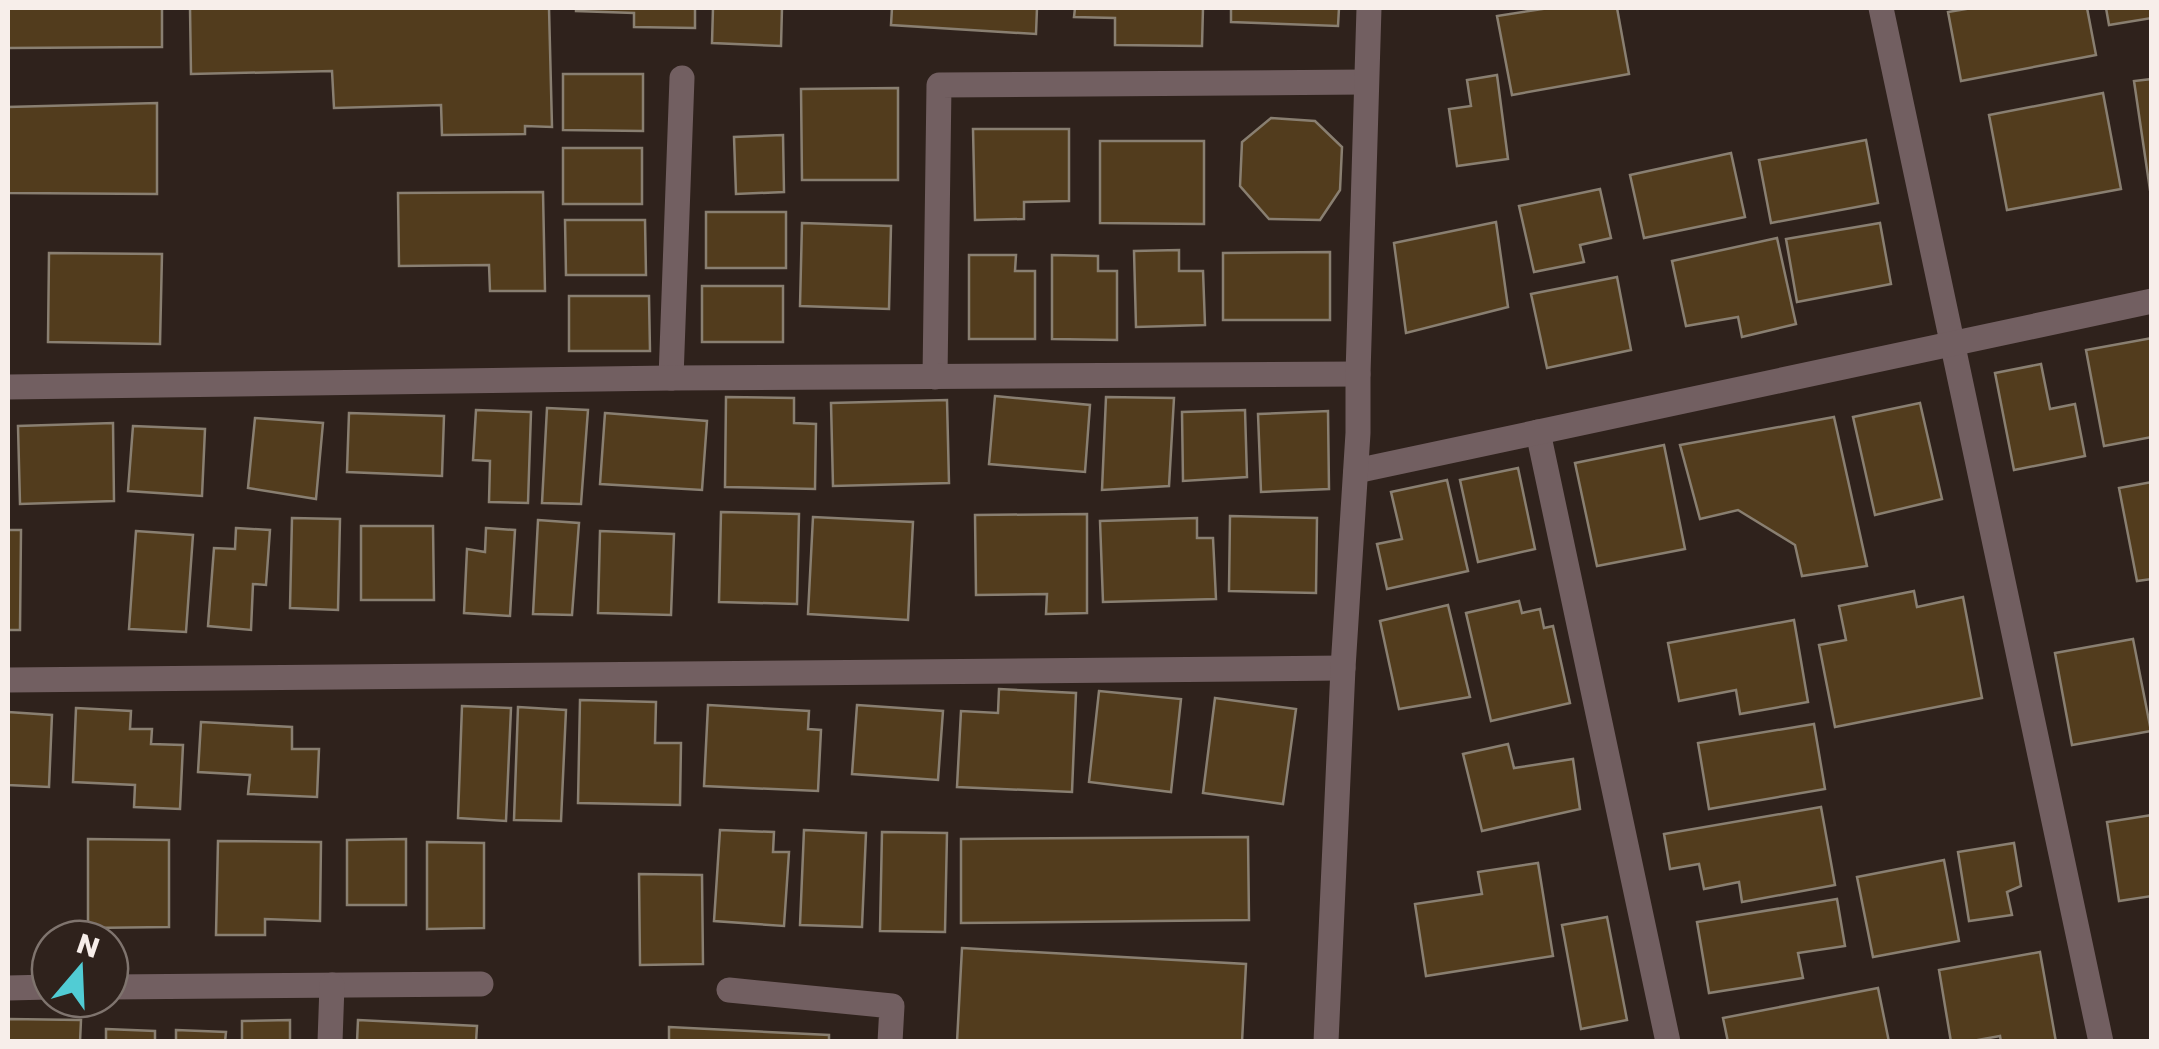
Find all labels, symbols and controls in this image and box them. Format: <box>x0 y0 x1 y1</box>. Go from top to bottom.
north arrow <box>30 919 130 1019</box>
text: N <box>72 924 104 968</box>

